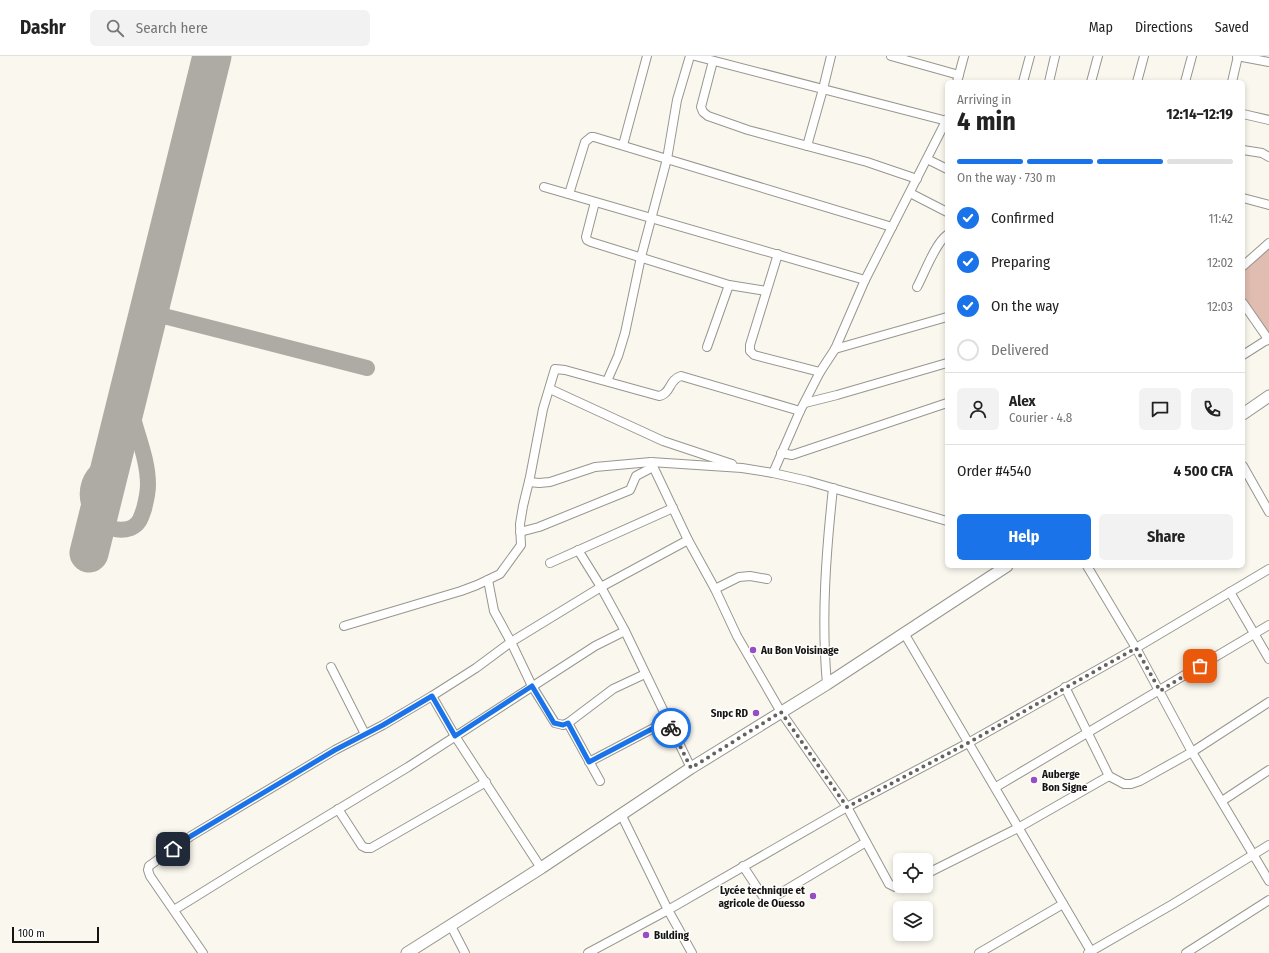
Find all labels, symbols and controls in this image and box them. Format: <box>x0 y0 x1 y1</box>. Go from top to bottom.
search box <box>90 10 370 46</box>
text: Dashr <box>20 16 66 39</box>
icon: search <box>104 17 126 39</box>
text: Search here <box>136 19 208 37</box>
text: Map <box>1089 19 1113 36</box>
text: Directions <box>1135 19 1193 36</box>
text: Saved <box>1215 19 1249 36</box>
text: Arriving in <box>957 92 1011 107</box>
text: 12:14–12:19 <box>1166 105 1233 123</box>
text: 4 min <box>957 106 1016 137</box>
text: On the way · 730 m <box>957 170 1056 185</box>
icon: check <box>957 207 979 229</box>
text: Confirmed <box>991 209 1054 227</box>
text: 11:42 <box>1208 211 1233 226</box>
icon: check <box>957 251 979 273</box>
text: Preparing <box>991 253 1050 271</box>
text: 12:02 <box>1207 255 1233 270</box>
icon: check <box>957 295 979 317</box>
text: On the way <box>991 297 1059 315</box>
text: 12:03 <box>1207 299 1233 314</box>
text: Delivered <box>991 341 1049 359</box>
button: person <box>957 388 999 430</box>
button: chat <box>1139 388 1181 430</box>
button: phone <box>1191 388 1233 430</box>
text: Alex <box>1009 392 1036 410</box>
text: Courier · 4.8 <box>1009 410 1072 425</box>
text: Order #4540 <box>957 462 1032 480</box>
text: 4 500 CFA <box>1173 462 1233 480</box>
button: Help <box>957 514 1091 560</box>
button: Share <box>1099 514 1233 560</box>
place label: Au Bon Voisinage <box>760 644 839 657</box>
marker: Au Bon Voisinage <box>748 645 758 655</box>
pin <box>1183 649 1217 683</box>
icon: bag <box>1189 655 1211 677</box>
place label: Snpc RD <box>711 707 748 720</box>
courier <box>651 708 691 748</box>
marker: Snpc RD <box>751 708 761 718</box>
icon: bike <box>660 717 682 739</box>
place label: Auberge Bon Signe <box>1041 768 1088 794</box>
marker: Auberge Bon Signe <box>1029 775 1039 785</box>
pin <box>156 832 190 866</box>
icon: home <box>162 838 184 860</box>
map controls <box>893 853 933 941</box>
button: locate <box>893 853 933 893</box>
place label: Lycée technique et agricole de Ouesso <box>719 884 805 910</box>
marker: Lycée technique et agricole de Ouesso <box>808 891 818 901</box>
button: layers <box>893 901 933 941</box>
scale bar <box>12 925 99 944</box>
text: 100 m <box>18 927 45 940</box>
place label: Bulding <box>654 929 689 942</box>
marker: Bulding <box>641 930 651 940</box>

